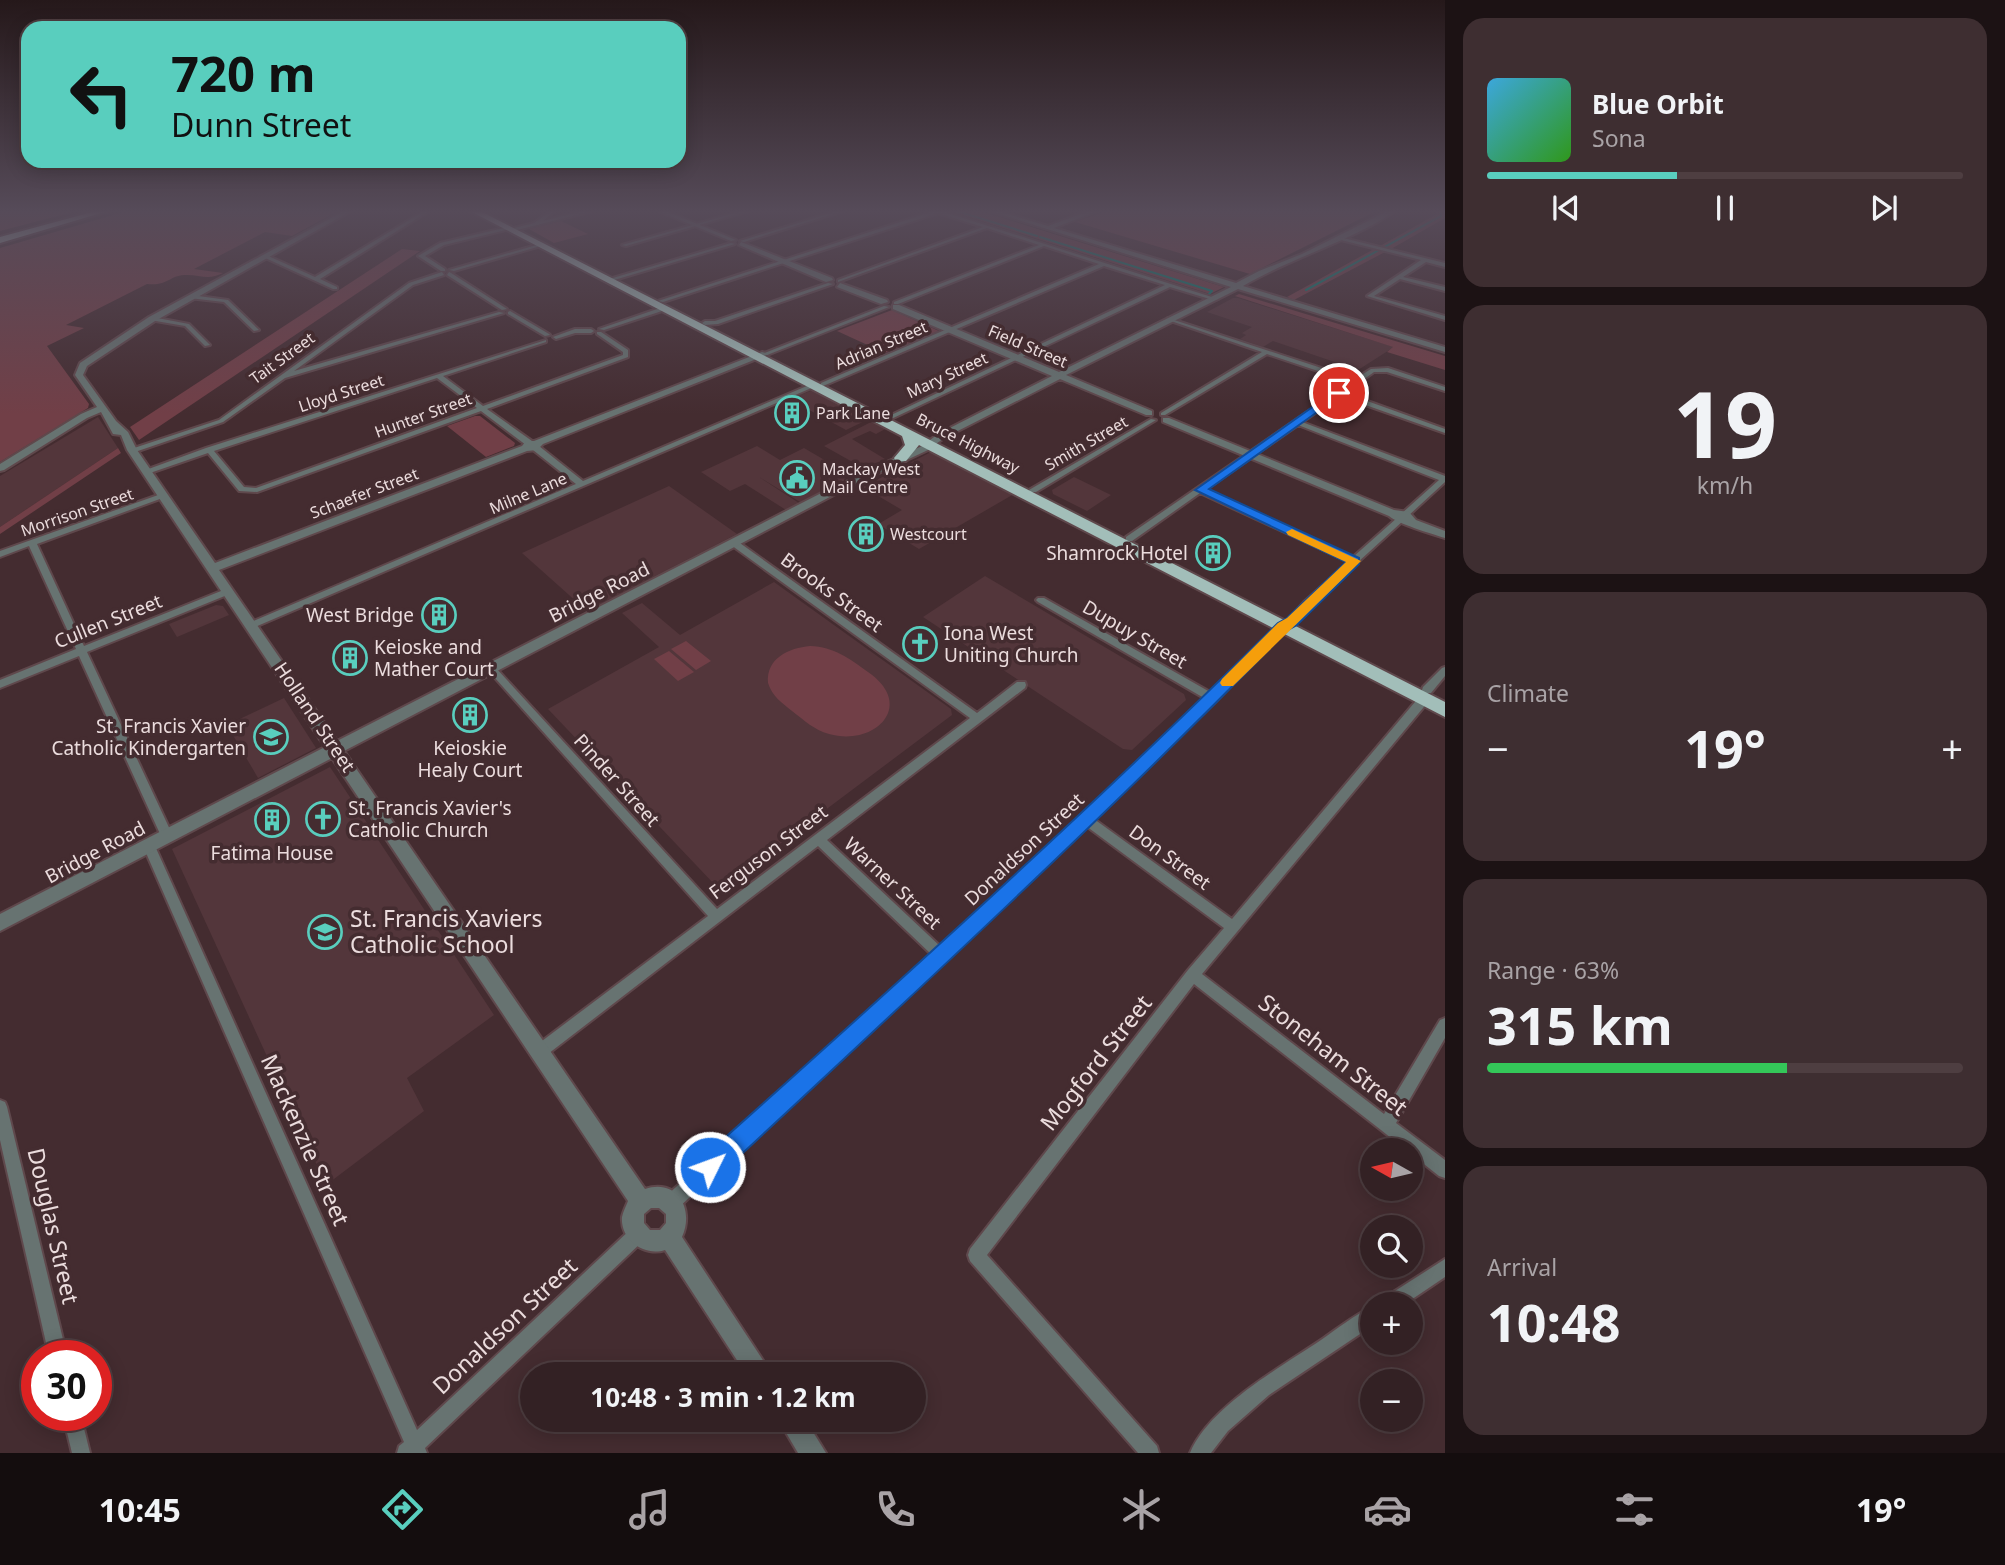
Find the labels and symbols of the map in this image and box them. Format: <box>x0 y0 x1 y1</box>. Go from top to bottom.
street label: Adrian Street <box>831 316 931 374</box>
street label: Field Street <box>985 319 1071 373</box>
street label: Tait Street <box>245 327 319 389</box>
street label: Mary Street <box>903 347 991 403</box>
pin <box>1309 363 1369 423</box>
street label: Lloyd Street <box>295 369 387 417</box>
street label: Hunter Street <box>371 387 475 443</box>
building icon: Park Lane <box>773 394 811 432</box>
place label: Park Lane <box>816 402 890 424</box>
street label: Bruce Highway <box>913 408 1024 479</box>
street label: Smith Street <box>1041 410 1132 476</box>
place label: Mackay West Mail Centre <box>822 458 920 498</box>
public building icon: Mackay West Mail Centre <box>778 459 816 497</box>
street label: Schaefer Street <box>307 462 422 524</box>
street label: Milne Lane <box>486 467 570 519</box>
street label: Morrison Street <box>18 482 136 542</box>
building icon: Westcourt <box>847 515 885 553</box>
place label: Westcourt <box>890 523 967 545</box>
building icon: Shamrock Hotel <box>1194 534 1232 572</box>
place label: Shamrock Hotel <box>1046 540 1188 566</box>
street label: Brooks Street <box>776 546 888 638</box>
street label: Bridge Road <box>544 555 654 629</box>
street label: Cullen Street <box>50 588 166 654</box>
street label: Dupuy Street <box>1078 594 1192 675</box>
building icon: West Bridge <box>420 596 458 634</box>
place label: West Bridge <box>306 602 414 628</box>
place label: Iona West Uniting Church <box>944 620 1078 668</box>
church icon: Iona West Uniting Church <box>901 625 939 663</box>
place label: Keioske and Mather Court <box>374 634 494 682</box>
building icon: Keioske and Mather Court <box>331 639 369 677</box>
street label: Holland Street <box>269 657 361 777</box>
building icon: Keioskie Healy Court <box>451 696 489 734</box>
place label: St. Francis Xavier Catholic Kindergarten <box>51 713 246 761</box>
school or university icon: St. Francis Xavier Catholic Kindergarten <box>252 718 290 756</box>
street label: Pinder Street <box>568 728 666 832</box>
place label: Keioskie Healy Court <box>418 735 523 783</box>
street label: Donaldson Street <box>959 787 1090 911</box>
place label: St. Francis Xavier's Catholic Church <box>348 795 512 843</box>
street label: Ferguson Street <box>703 799 833 905</box>
church icon: St. Francis Xavier's Catholic Church <box>304 800 342 838</box>
building icon: Fatima House <box>253 801 291 839</box>
street label: Bridge Road <box>40 815 150 889</box>
street label: Don Street <box>1124 819 1216 896</box>
street label: Warner Street <box>839 831 947 935</box>
place label: Fatima House <box>211 840 333 866</box>
place label: St. Francis Xaviers Catholic School <box>350 902 543 960</box>
school or university icon: St. Francis Xaviers Catholic School <box>306 913 344 951</box>
street label: Stoneham Street <box>1253 986 1415 1122</box>
street label: Mogford Street <box>1032 988 1158 1137</box>
street label: Mackenzie Street <box>254 1049 358 1230</box>
position arrow <box>673 1130 747 1204</box>
north arrow <box>1360 1138 1423 1200</box>
street label: Douglas Street <box>20 1145 87 1307</box>
street label: Donaldson Street <box>425 1250 584 1401</box>
speed limit sign: 30 <box>21 1340 112 1431</box>

